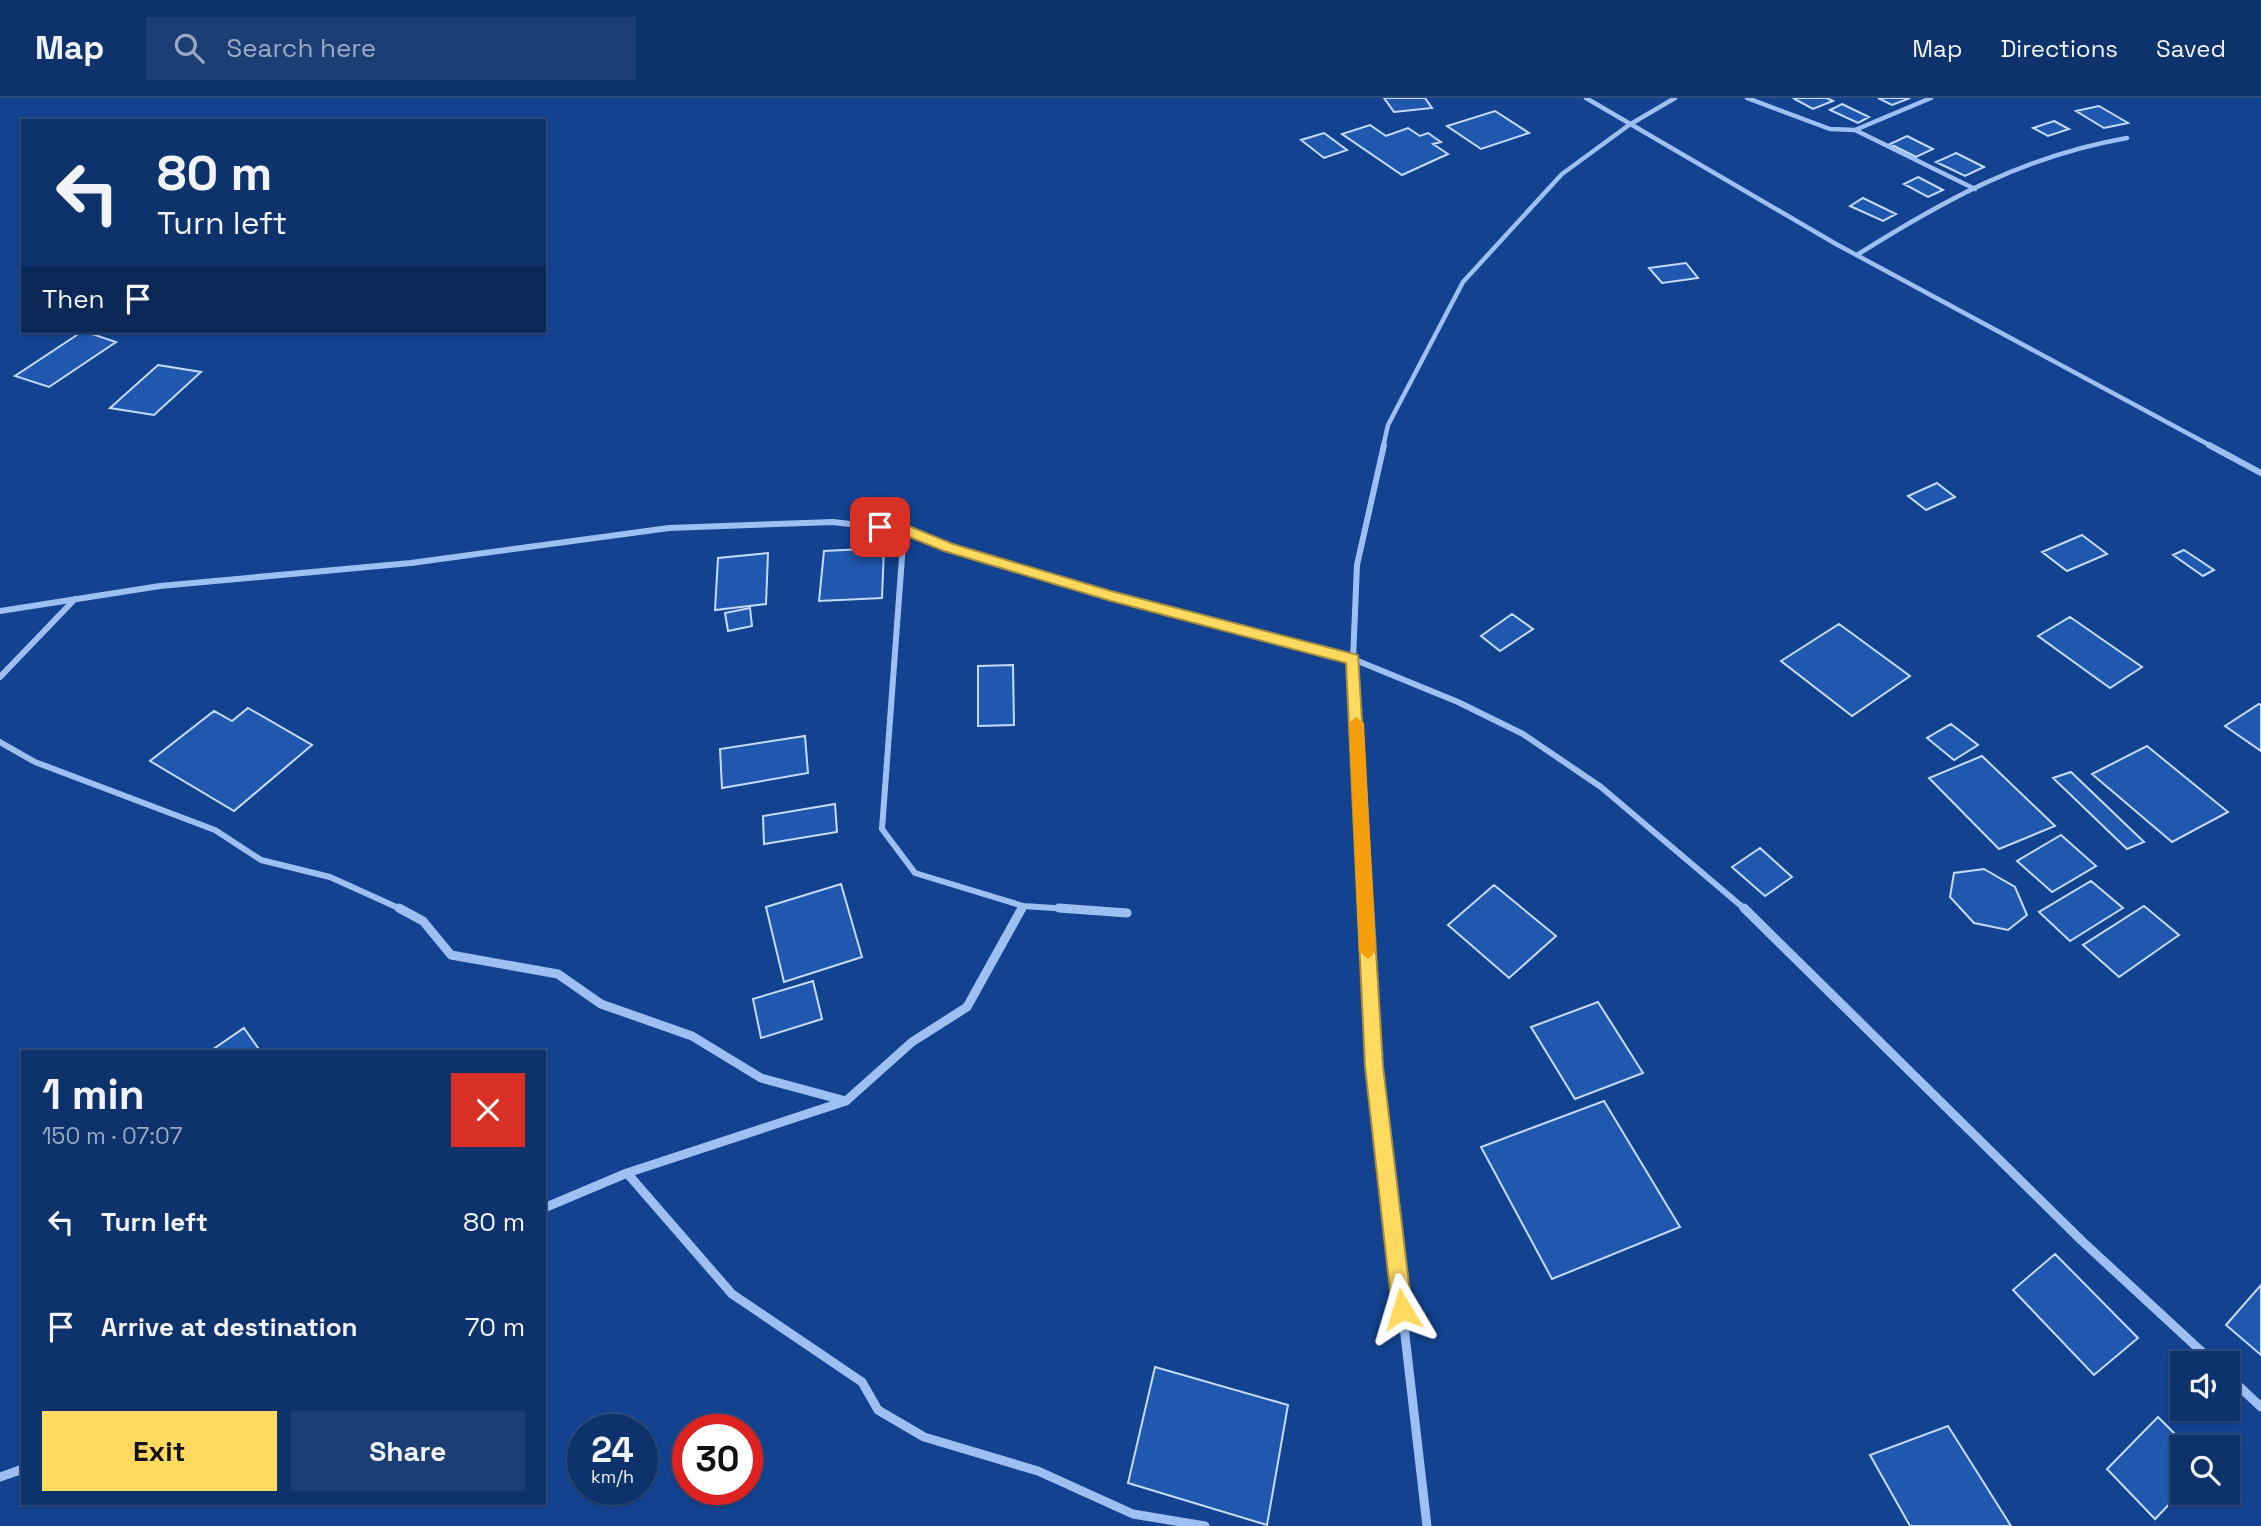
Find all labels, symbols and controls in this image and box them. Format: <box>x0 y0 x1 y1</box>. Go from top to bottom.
search box <box>146 17 636 80</box>
text: Map <box>35 27 104 69</box>
icon: search <box>170 29 208 67</box>
text: Search here <box>226 31 376 65</box>
text: Map <box>1912 33 1962 64</box>
text: Directions <box>2000 33 2118 64</box>
text: Saved <box>2156 33 2226 64</box>
text: 80 m <box>157 142 272 204</box>
icon: left <box>42 147 133 238</box>
text: Turn left <box>157 203 287 243</box>
icon: arrive <box>119 280 157 318</box>
text: Then <box>42 282 105 316</box>
pin <box>850 497 910 557</box>
icon: arrive <box>861 508 899 546</box>
text: 1 min <box>42 1068 145 1121</box>
button: close <box>451 1073 525 1147</box>
text: 150 m · 07:07 <box>42 1121 182 1151</box>
icon: left <box>42 1203 80 1241</box>
text: Turn left <box>101 1205 208 1239</box>
text: 80 m <box>463 1205 525 1239</box>
position arrow <box>1365 1272 1439 1346</box>
icon: arrive <box>42 1308 80 1346</box>
text: Arrive at destination <box>101 1310 358 1344</box>
text: 70 m <box>465 1310 525 1344</box>
map controls <box>2170 1351 2240 1505</box>
button: sound <box>2170 1351 2240 1421</box>
button: Exit <box>42 1411 277 1491</box>
button: Share <box>291 1411 525 1491</box>
speed limit sign: 30 <box>672 1414 763 1505</box>
text: 24 <box>591 1428 634 1472</box>
button: search <box>2170 1435 2240 1505</box>
text: km/h <box>591 1465 634 1488</box>

